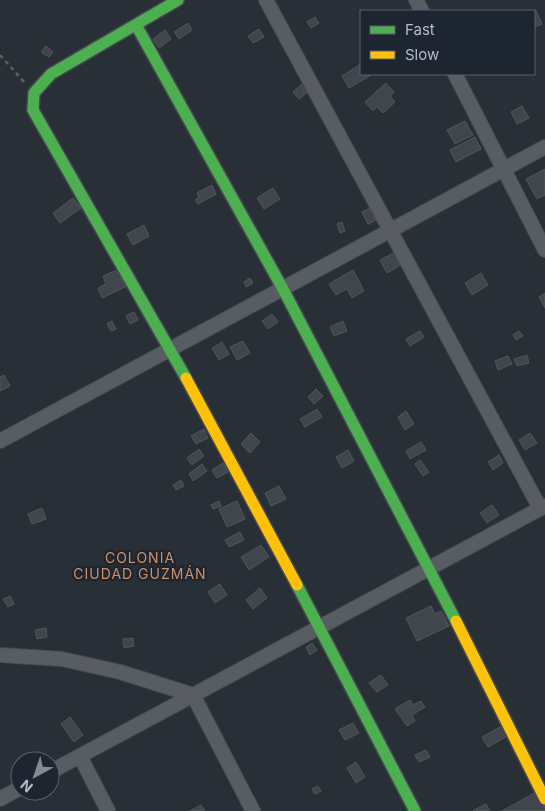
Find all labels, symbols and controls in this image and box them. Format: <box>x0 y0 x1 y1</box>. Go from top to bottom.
legend <box>360 10 535 75</box>
text: Fast <box>405 20 435 39</box>
text: Slow <box>405 45 439 64</box>
district label: COLONIA CIUDAD GUZMÁN <box>73 549 207 582</box>
north arrow <box>10 751 60 801</box>
text: N <box>17 776 36 796</box>

